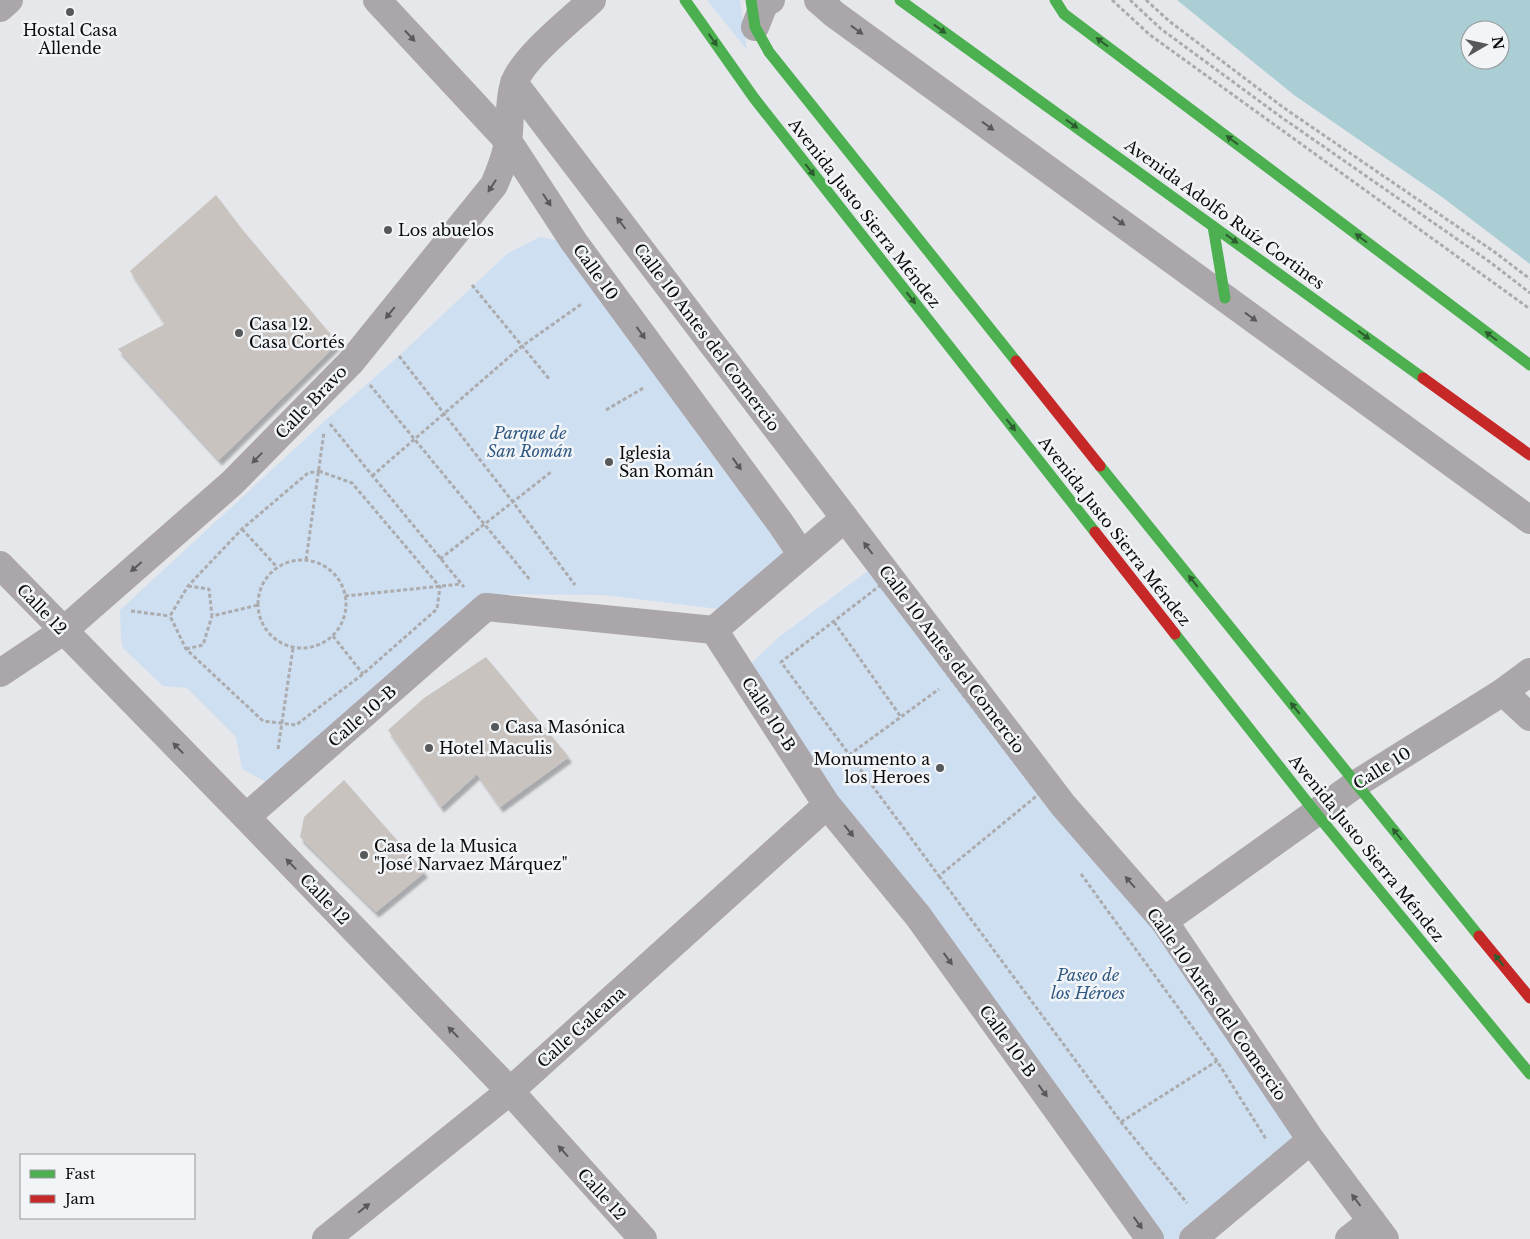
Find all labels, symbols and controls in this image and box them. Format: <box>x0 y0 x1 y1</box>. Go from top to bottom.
marker: Hostal Casa Allende <box>64 6 76 18</box>
place label: Hostal Casa Allende <box>23 20 117 58</box>
north arrow <box>1460 20 1510 70</box>
one-way arrow <box>933 23 946 34</box>
one-way arrow <box>850 25 863 35</box>
one-way arrow <box>404 29 416 41</box>
one-way arrow <box>708 33 718 47</box>
text: N <box>1488 35 1508 51</box>
one-way arrow <box>1095 37 1109 47</box>
street label: Avenida Justo Sierra Méndez <box>784 113 945 312</box>
one-way arrow <box>1065 119 1079 129</box>
one-way arrow <box>981 120 994 131</box>
street label: Avenida Adolfo Ruíz Cortines <box>1120 134 1329 293</box>
one-way arrow <box>1225 135 1239 145</box>
one-way arrow <box>805 163 816 176</box>
one-way arrow <box>487 179 496 193</box>
one-way arrow <box>542 194 552 207</box>
one-way arrow <box>1112 216 1126 226</box>
one-way arrow <box>616 217 627 230</box>
place label: Los abuelos <box>398 220 494 240</box>
marker: Los abuelos <box>382 224 394 236</box>
one-way arrow <box>1354 233 1368 243</box>
one-way arrow <box>1225 234 1238 245</box>
street label: Calle 10 Antes del Comercio <box>630 239 784 435</box>
street label: Calle 10 <box>569 240 623 304</box>
one-way arrow <box>905 291 916 304</box>
one-way arrow <box>385 306 396 319</box>
one-way arrow <box>1244 312 1258 322</box>
place label: Casa 12. Casa Cortés <box>249 314 345 352</box>
one-way arrow <box>635 326 646 339</box>
marker: Casa 12. Casa Cortés <box>233 327 245 339</box>
one-way arrow <box>1357 329 1370 339</box>
one-way arrow <box>1484 331 1498 341</box>
street label: Calle Bravo <box>271 361 351 443</box>
one-way arrow <box>1006 418 1017 431</box>
park label: Parque de San Román <box>487 423 573 461</box>
street label: Avenida Justo Sierra Méndez <box>1034 431 1195 630</box>
place label: Iglesia San Román <box>619 443 714 481</box>
one-way arrow <box>251 452 263 464</box>
marker: Iglesia San Román <box>603 456 615 468</box>
one-way arrow <box>732 457 742 471</box>
one-way arrow <box>862 542 873 555</box>
one-way arrow <box>131 561 143 573</box>
street label: Calle 10 Antes del Comercio <box>875 561 1029 757</box>
one-way arrow <box>1187 575 1198 588</box>
street label: Calle 12 <box>13 579 71 639</box>
street label: Calle 10-B <box>738 673 800 755</box>
street label: Calle 10-B <box>324 681 400 751</box>
one-way arrow <box>1289 702 1300 715</box>
place label: Casa Masónica <box>505 717 625 737</box>
marker: Casa Masónica <box>489 721 501 733</box>
place label: Hotel Maculis <box>439 738 552 758</box>
one-way arrow <box>172 742 184 754</box>
marker: Hotel Maculis <box>423 742 435 754</box>
street label: Calle 10 <box>1349 742 1415 794</box>
place label: Monumento a los Heroes <box>813 749 930 787</box>
street label: Avenida Justo Sierra Méndez <box>1285 750 1449 946</box>
marker: Monumento a los Heroes <box>934 762 946 774</box>
one-way arrow <box>843 824 854 837</box>
one-way arrow <box>1391 828 1402 841</box>
place label: Casa de la Musica "José Narvaez Márquez" <box>374 836 568 874</box>
marker: Casa de la Musica "José Narvaez Márquez" <box>358 849 370 861</box>
one-way arrow <box>285 858 297 870</box>
street label: Calle 12 <box>296 869 354 929</box>
one-way arrow <box>1124 877 1136 889</box>
street label: Calle 10 Antes del Comercio <box>1143 904 1291 1104</box>
one-way arrow <box>943 952 953 966</box>
one-way arrow <box>1494 954 1505 967</box>
park label: Paseo de los Héroes <box>1051 965 1125 1003</box>
street label: Calle Galeana <box>533 982 629 1072</box>
street label: Calle 10-B <box>975 1001 1041 1081</box>
one-way arrow <box>447 1026 459 1038</box>
one-way arrow <box>1038 1084 1048 1098</box>
one-way arrow <box>557 1145 569 1157</box>
legend <box>20 1154 195 1219</box>
text: Fast <box>65 1164 96 1183</box>
street label: Calle 12 <box>574 1164 630 1224</box>
text: Jam <box>63 1189 95 1208</box>
one-way arrow <box>1350 1194 1361 1207</box>
one-way arrow <box>357 1203 370 1214</box>
one-way arrow <box>1133 1216 1143 1229</box>

